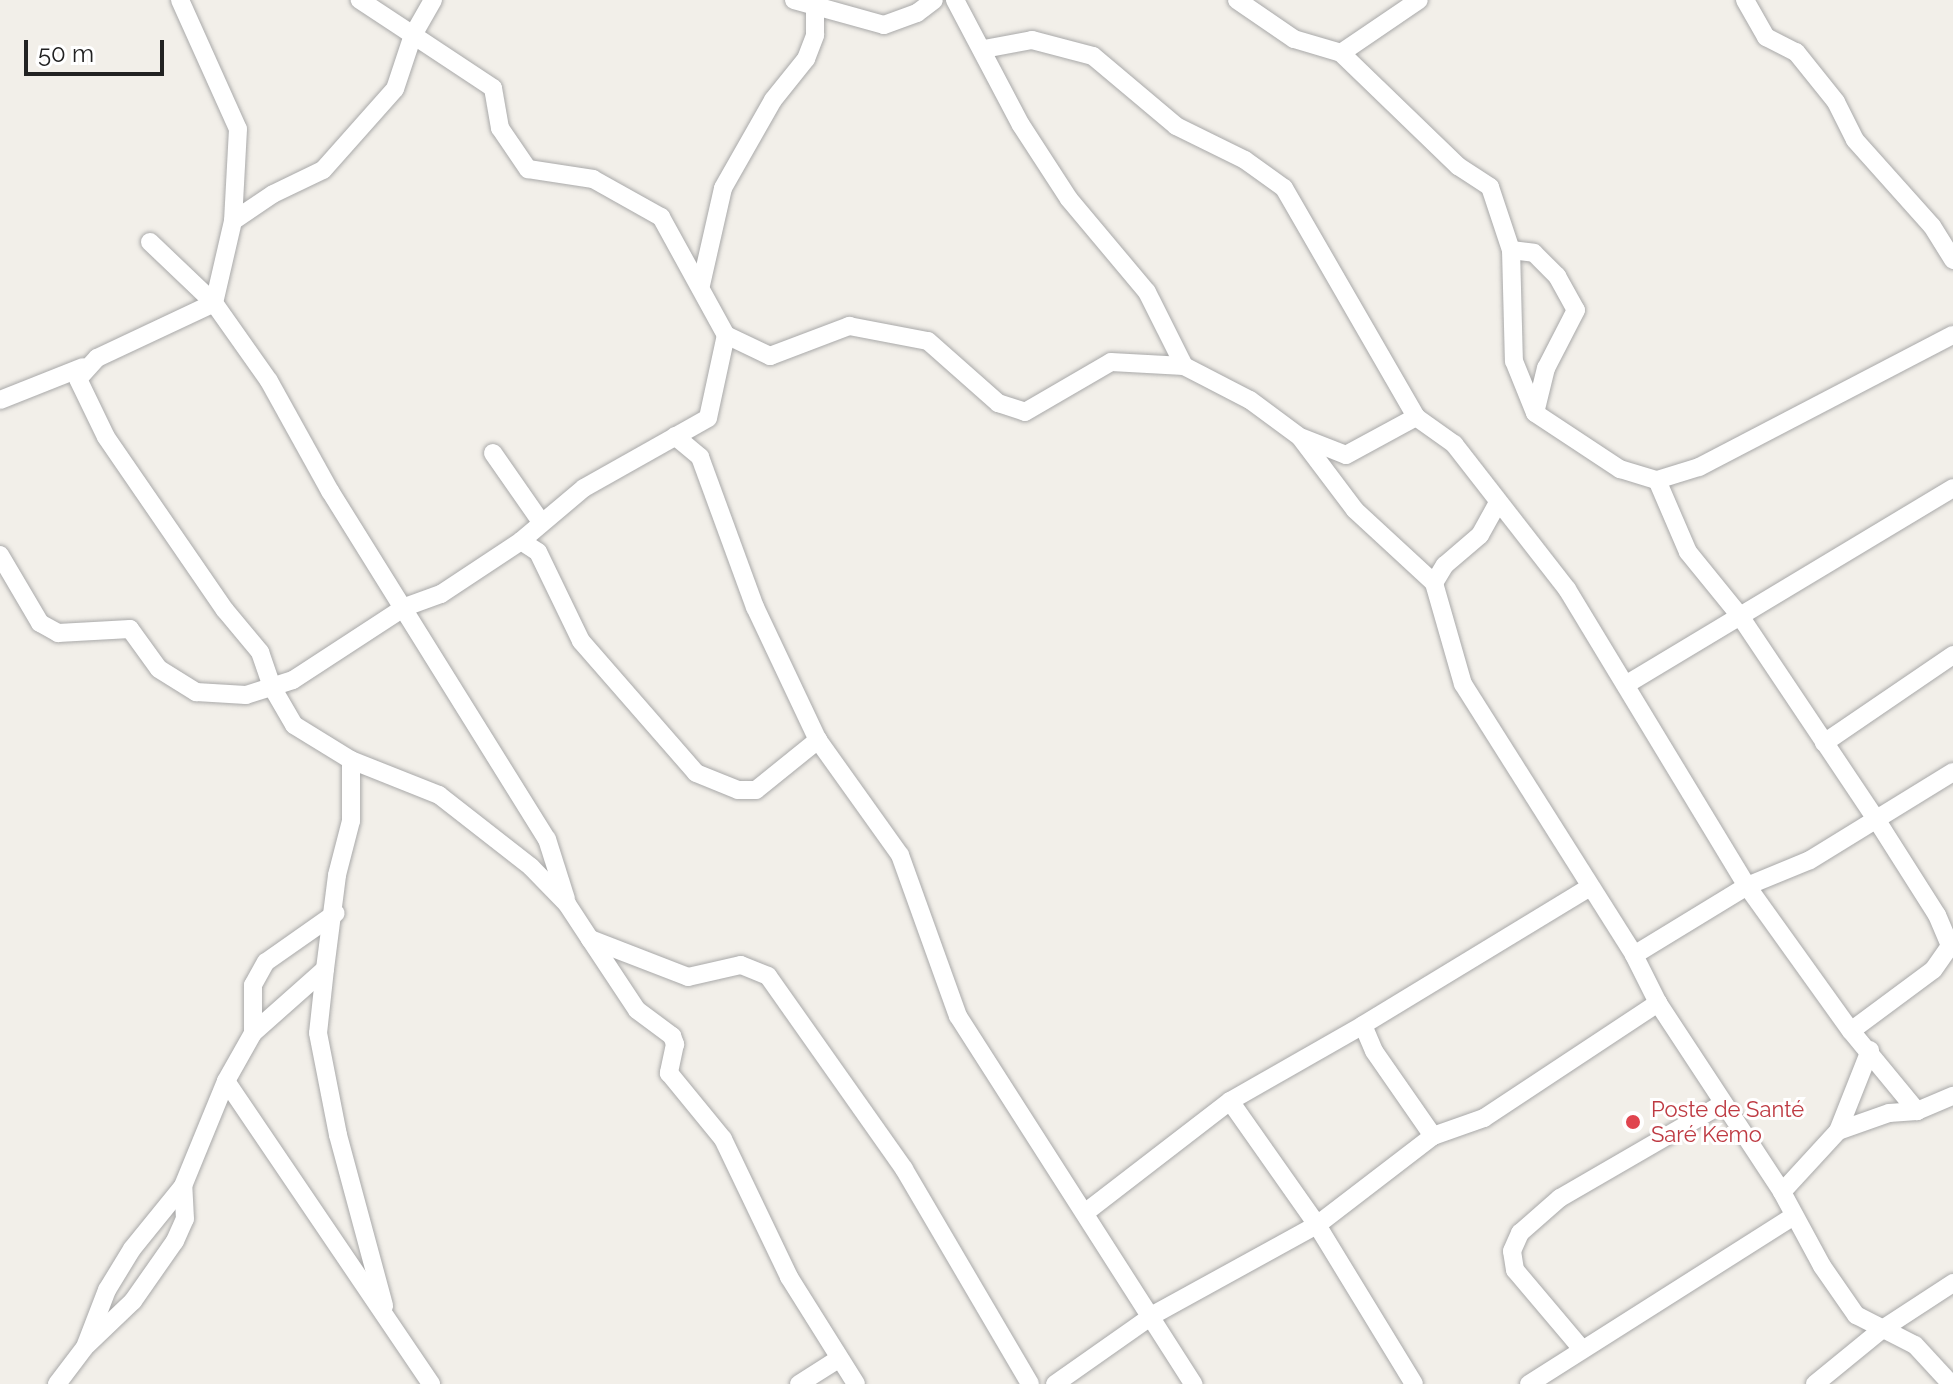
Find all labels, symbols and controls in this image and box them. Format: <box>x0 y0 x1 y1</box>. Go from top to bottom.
scale bar <box>28 24 168 74</box>
text: 50 m <box>38 39 94 68</box>
place label: Poste de Santé Saré Kemo <box>1651 1096 1804 1148</box>
marker: Poste de Santé Saré Kemo <box>1622 1111 1644 1133</box>

